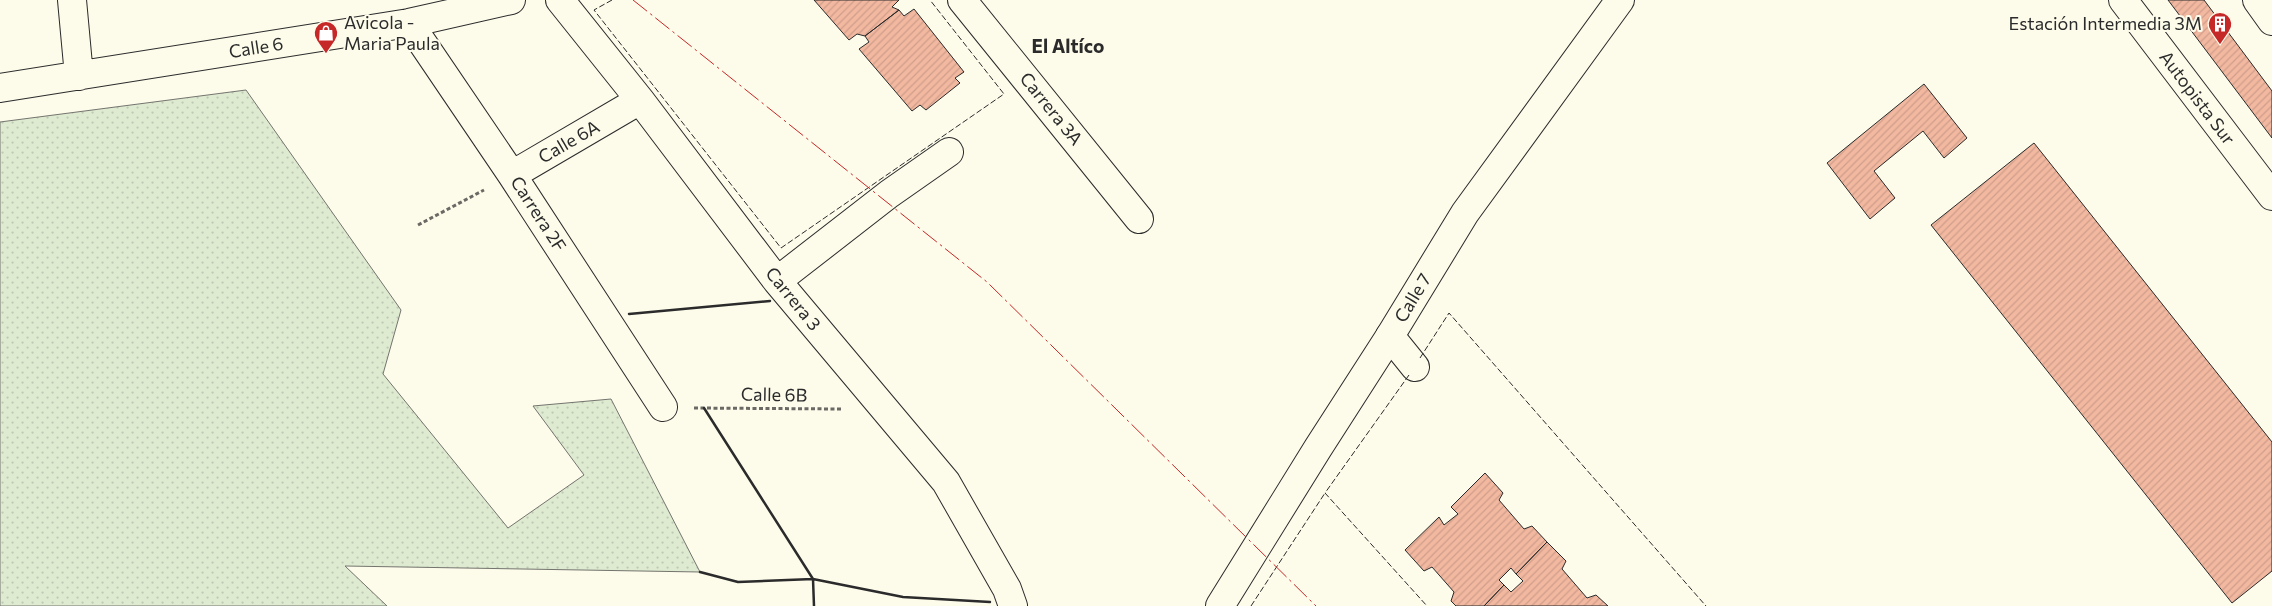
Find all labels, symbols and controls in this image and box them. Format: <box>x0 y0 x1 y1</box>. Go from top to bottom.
place label: Avicola - Maria Paula <box>344 11 440 54</box>
building icon: Estación Intermedia 3M <box>2207 11 2233 45</box>
place label: Estación Intermedia 3M <box>2009 12 2202 34</box>
shop icon: Avicola - Maria Paula <box>313 20 339 54</box>
street label: Calle 6 <box>227 32 285 62</box>
district label: El Altíco <box>1032 34 1104 57</box>
street label: Autopista Sur <box>2155 46 2240 149</box>
street label: Carrera 3A <box>1016 67 1088 149</box>
street label: Calle 6A <box>534 115 603 167</box>
street label: Carrera 2F <box>506 172 571 255</box>
street label: Carrera 3 <box>761 262 826 335</box>
street label: Calle 7 <box>1389 269 1435 326</box>
street label: Calle 6B <box>741 382 807 406</box>

